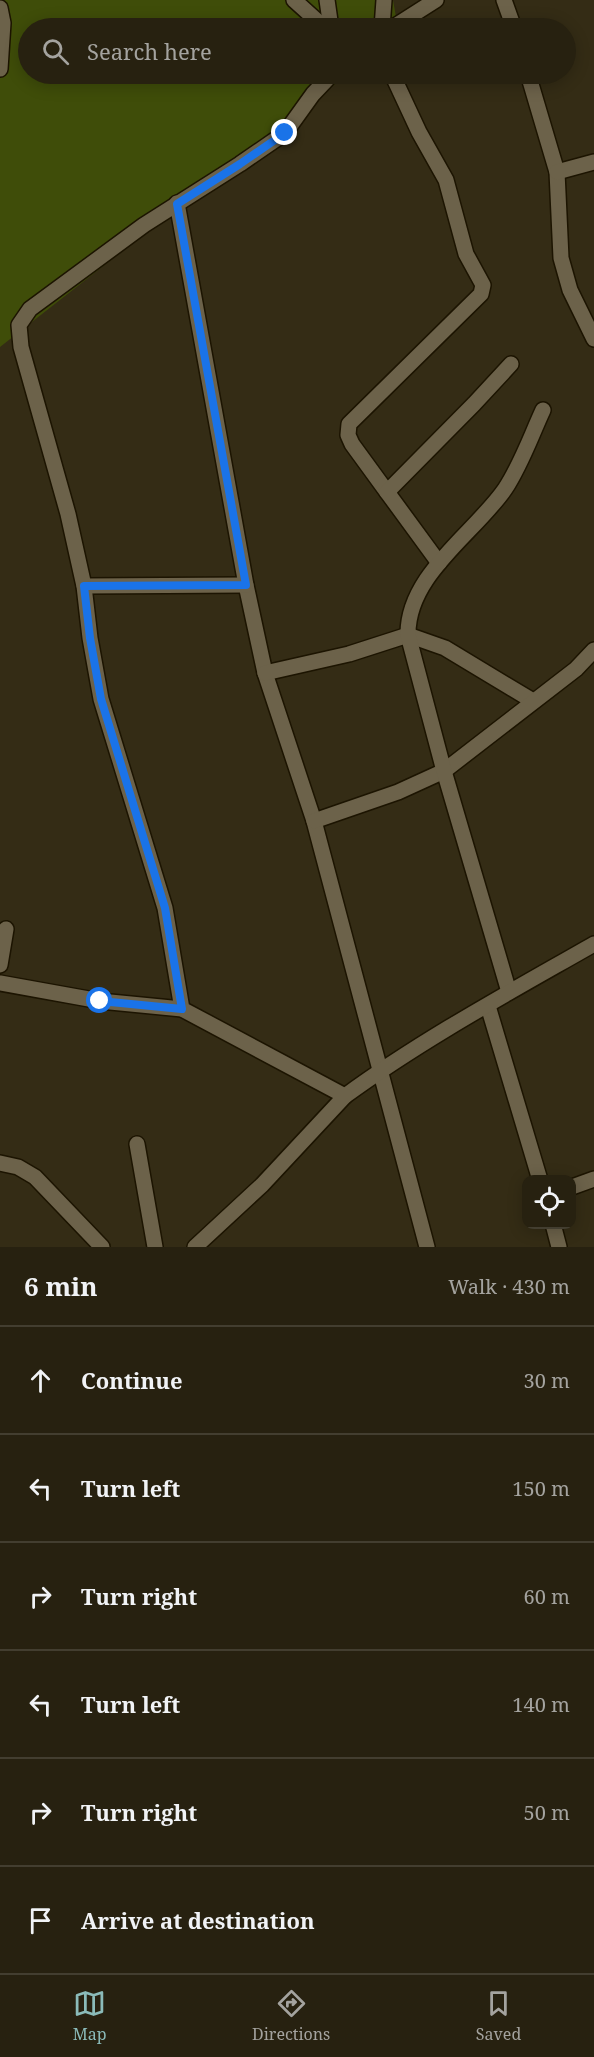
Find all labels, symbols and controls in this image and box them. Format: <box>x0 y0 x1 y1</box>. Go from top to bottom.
search box <box>18 18 576 84</box>
icon: search <box>39 35 72 68</box>
text: Search here <box>87 36 212 66</box>
route end <box>271 119 297 145</box>
route start <box>86 987 112 1013</box>
map controls <box>522 1175 576 1229</box>
button: locate <box>522 1175 576 1229</box>
text: 6 min <box>24 1268 98 1304</box>
text: Walk · 430 m <box>448 1273 570 1300</box>
icon: ahead <box>24 1364 57 1397</box>
text: Continue <box>81 1365 183 1395</box>
text: 30 m <box>524 1367 570 1394</box>
icon: left <box>24 1472 57 1505</box>
text: Turn left <box>81 1473 180 1503</box>
text: 150 m <box>512 1475 570 1502</box>
icon: right <box>24 1580 57 1613</box>
text: Turn right <box>81 1581 197 1611</box>
text: 60 m <box>524 1583 570 1610</box>
icon: left <box>24 1688 57 1721</box>
text: Turn left <box>81 1689 180 1719</box>
text: 140 m <box>512 1691 570 1718</box>
icon: right <box>24 1796 57 1829</box>
text: Turn right <box>81 1797 197 1827</box>
text: 50 m <box>524 1799 570 1826</box>
icon: arrive <box>24 1904 57 1937</box>
text: Arrive at destination <box>81 1905 315 1935</box>
tab: Map <box>73 1987 107 2045</box>
tab: Directions <box>252 1987 330 2045</box>
tab: Saved <box>476 1987 521 2045</box>

